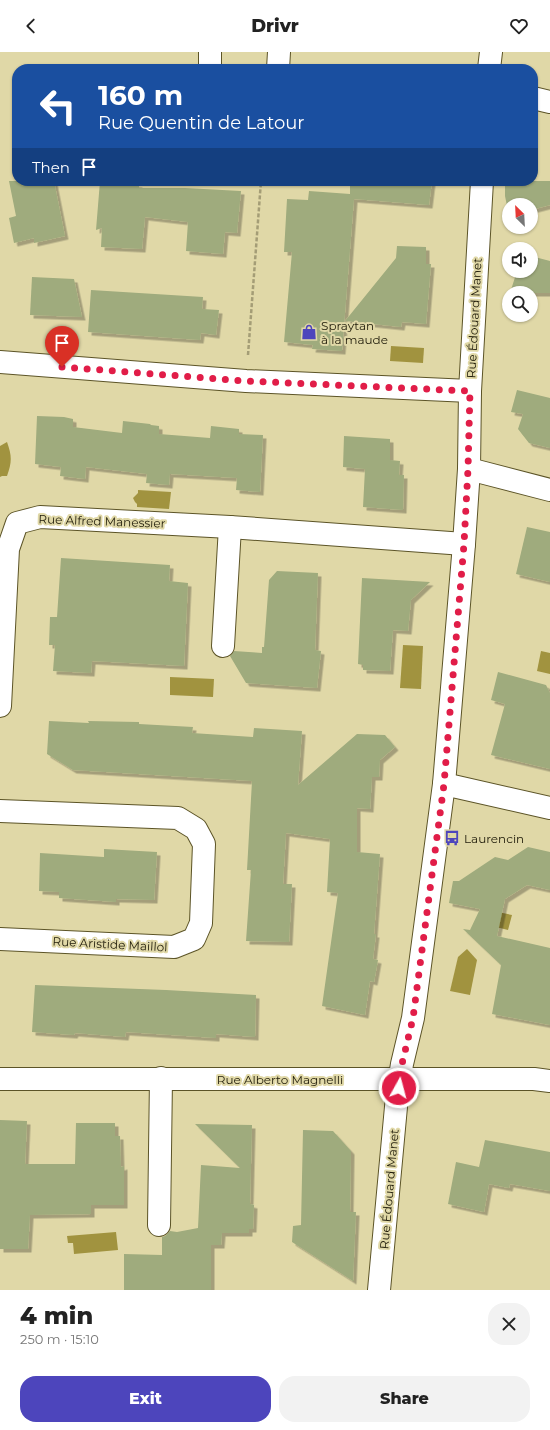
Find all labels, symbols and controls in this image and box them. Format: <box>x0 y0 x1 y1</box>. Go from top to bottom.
icon: back <box>20 15 42 37</box>
text: Drivr <box>251 15 299 37</box>
icon: heart <box>508 15 530 37</box>
text: 160 m <box>98 78 183 112</box>
icon: left <box>32 80 84 132</box>
text: Rue Quentin de Latour <box>98 112 305 134</box>
icon: arrive <box>78 156 100 178</box>
text: Then <box>32 158 70 177</box>
north arrow <box>502 198 538 234</box>
map controls <box>502 198 538 322</box>
button: sound <box>502 242 538 278</box>
street label: Rue Édouard Manet <box>463 257 485 379</box>
button: search <box>502 286 538 322</box>
place label: Spraytan à la maude <box>321 318 388 347</box>
shop icon: Spraytan à la maude <box>300 323 318 341</box>
pin <box>45 326 79 367</box>
icon: arrive <box>51 332 73 354</box>
street label: Rue Alfred Manessier <box>38 511 166 531</box>
bus stop icon: Laurencin <box>443 829 461 847</box>
place label: Laurencin <box>464 831 524 846</box>
street label: Rue Aristide Maillol <box>52 933 168 955</box>
position arrow <box>378 1067 420 1109</box>
street label: Rue Alberto Magnelli <box>217 1072 343 1087</box>
street label: Rue Édouard Manet <box>376 1128 402 1250</box>
text: 4 min <box>20 1301 93 1330</box>
button: close <box>488 1303 530 1345</box>
text: 250 m · 15:10 <box>20 1331 99 1347</box>
button: Exit <box>20 1376 271 1422</box>
button: Share <box>279 1376 530 1422</box>

